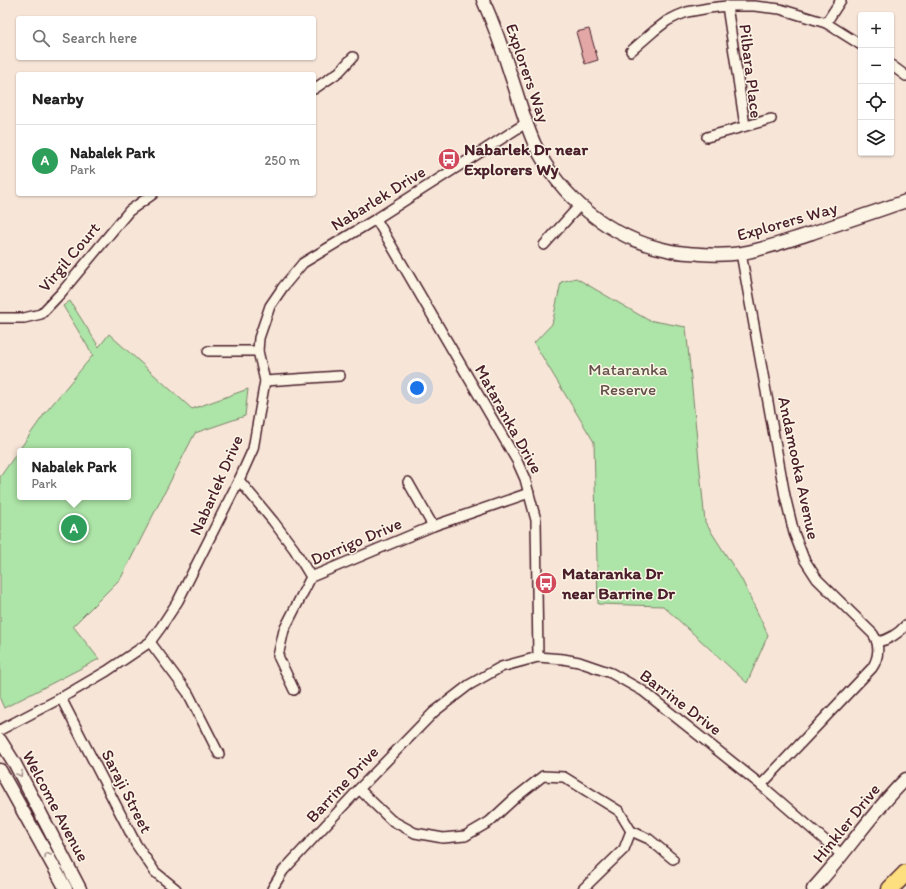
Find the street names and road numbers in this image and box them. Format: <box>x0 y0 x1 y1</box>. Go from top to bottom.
street label: Explorers Way <box>502 21 554 125</box>
street label: Pilbara Place <box>735 23 767 119</box>
street label: Nabarlek Drive <box>327 161 429 235</box>
street label: Explorers Way <box>734 197 840 245</box>
street label: Virgil Court <box>34 218 104 296</box>
street label: Mataranka Drive <box>471 361 547 477</box>
street label: Andamooka Avenue <box>774 395 824 541</box>
street label: Nabarlek Drive <box>185 432 247 538</box>
street label: Dorrigo Drive <box>307 513 405 569</box>
street label: Barrine Drive <box>636 665 726 739</box>
street label: Barrine Drive <box>302 742 382 826</box>
street label: Saraji Street <box>97 746 157 837</box>
street label: Welcome Avenue <box>18 747 94 865</box>
street label: Hinkler Drive <box>808 779 884 867</box>

